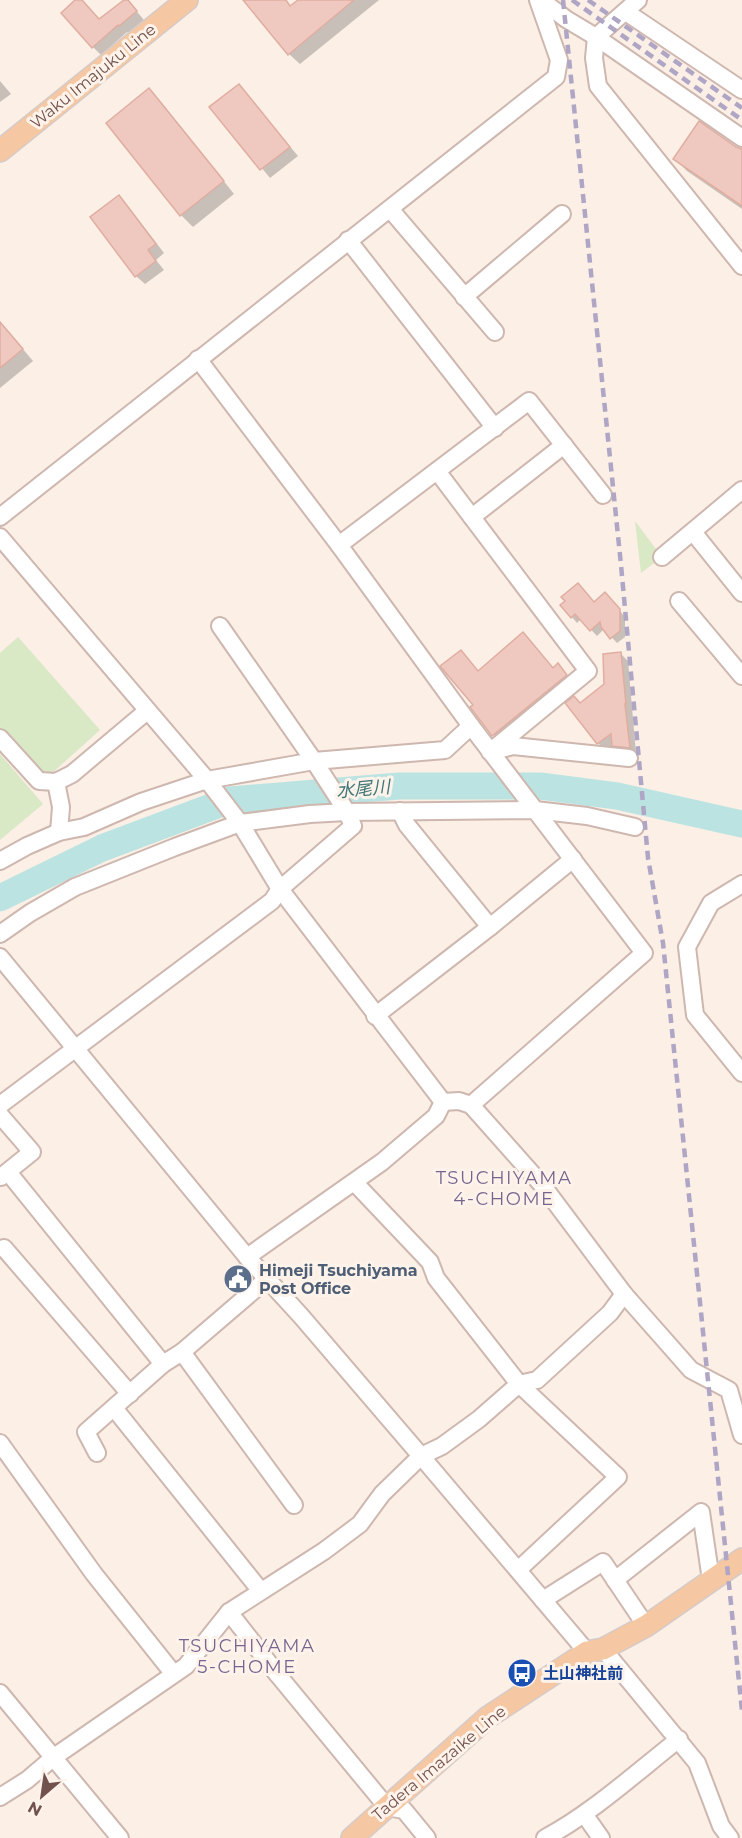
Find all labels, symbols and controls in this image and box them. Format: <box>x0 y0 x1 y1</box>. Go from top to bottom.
street label: Waku Imajuku Line <box>27 20 159 132</box>
water label: 水尾川 <box>335 776 393 802</box>
district label: TSUCHIYAMA 4-CHOME <box>436 1167 572 1210</box>
place label: Himeji Tsuchiyama Post Office <box>259 1261 418 1298</box>
public building icon: Himeji Tsuchiyama Post Office <box>222 1263 254 1295</box>
district label: TSUCHIYAMA 5-CHOME <box>179 1635 315 1678</box>
bus stop icon: 土山神社前 <box>506 1657 538 1689</box>
place label: 土山神社前 <box>543 1664 623 1683</box>
street label: Tadera Imazaike Line <box>368 1702 510 1824</box>
north arrow <box>12 1766 72 1826</box>
text: N <box>25 1797 45 1820</box>

